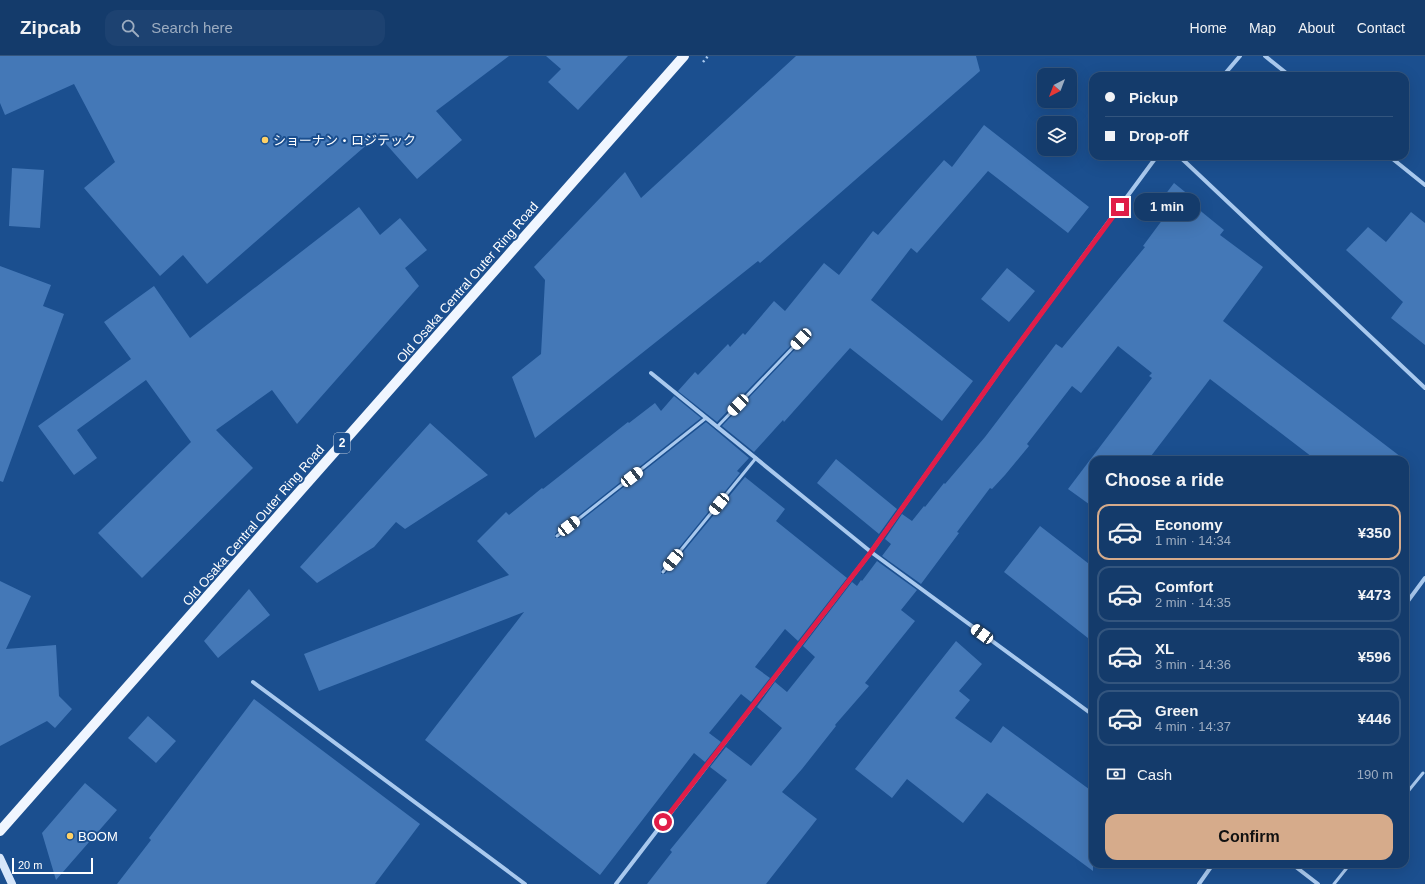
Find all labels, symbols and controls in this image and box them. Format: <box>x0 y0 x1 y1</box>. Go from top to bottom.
search box <box>105 10 385 46</box>
text: Zipcab <box>20 17 81 38</box>
icon: search <box>119 17 141 39</box>
text: Search here <box>151 19 233 36</box>
text: Home <box>1190 20 1227 36</box>
text: Map <box>1249 20 1276 36</box>
text: About <box>1298 20 1335 36</box>
text: Contact <box>1357 20 1405 36</box>
north arrow <box>1037 68 1077 108</box>
map controls <box>1037 68 1077 156</box>
text: Pickup <box>1129 89 1178 106</box>
button: layers <box>1037 116 1077 156</box>
text: Drop-off <box>1129 127 1188 144</box>
place label: ショーナン・ロジテック <box>273 133 416 148</box>
marker: ショーナン・ロジテック <box>260 135 270 145</box>
callout: 1 min <box>1134 193 1200 221</box>
route end <box>1111 198 1129 216</box>
street label: Old Osaka Central Outer Ring Road <box>393 199 541 366</box>
text: 1 min <box>1150 199 1184 214</box>
car <box>788 326 814 352</box>
car <box>725 392 751 418</box>
road number: 2 <box>334 433 350 453</box>
street label: Old Osaka Central Outer Ring Road <box>179 442 327 609</box>
car <box>619 465 645 489</box>
text: Choose a ride <box>1105 470 1224 490</box>
car <box>707 491 731 517</box>
car <box>556 514 582 538</box>
icon: car <box>1107 514 1143 550</box>
text: Economy <box>1155 516 1223 533</box>
text: ¥350 <box>1358 524 1391 541</box>
text: 1 min · 14:34 <box>1155 533 1231 548</box>
car <box>661 547 685 573</box>
icon: car <box>1107 576 1143 612</box>
text: Comfort <box>1155 578 1213 595</box>
text: ¥473 <box>1358 586 1391 603</box>
text: 2 min · 14:35 <box>1155 595 1231 610</box>
car <box>969 622 995 646</box>
icon: car <box>1107 638 1143 674</box>
text: XL <box>1155 640 1174 657</box>
text: ¥596 <box>1358 648 1391 665</box>
text: 3 min · 14:36 <box>1155 657 1231 672</box>
icon: car <box>1107 700 1143 736</box>
text: Green <box>1155 702 1198 719</box>
text: ¥446 <box>1358 710 1391 727</box>
text: 4 min · 14:37 <box>1155 719 1231 734</box>
icon: cash <box>1105 763 1127 785</box>
text: Cash <box>1137 766 1172 783</box>
text: 190 m <box>1357 767 1393 782</box>
route start <box>654 813 672 831</box>
button: Confirm <box>1105 814 1393 860</box>
place label: BOOM <box>78 829 118 844</box>
marker: BOOM <box>65 831 75 841</box>
scale bar <box>12 856 93 875</box>
text: 20 m <box>18 859 42 871</box>

